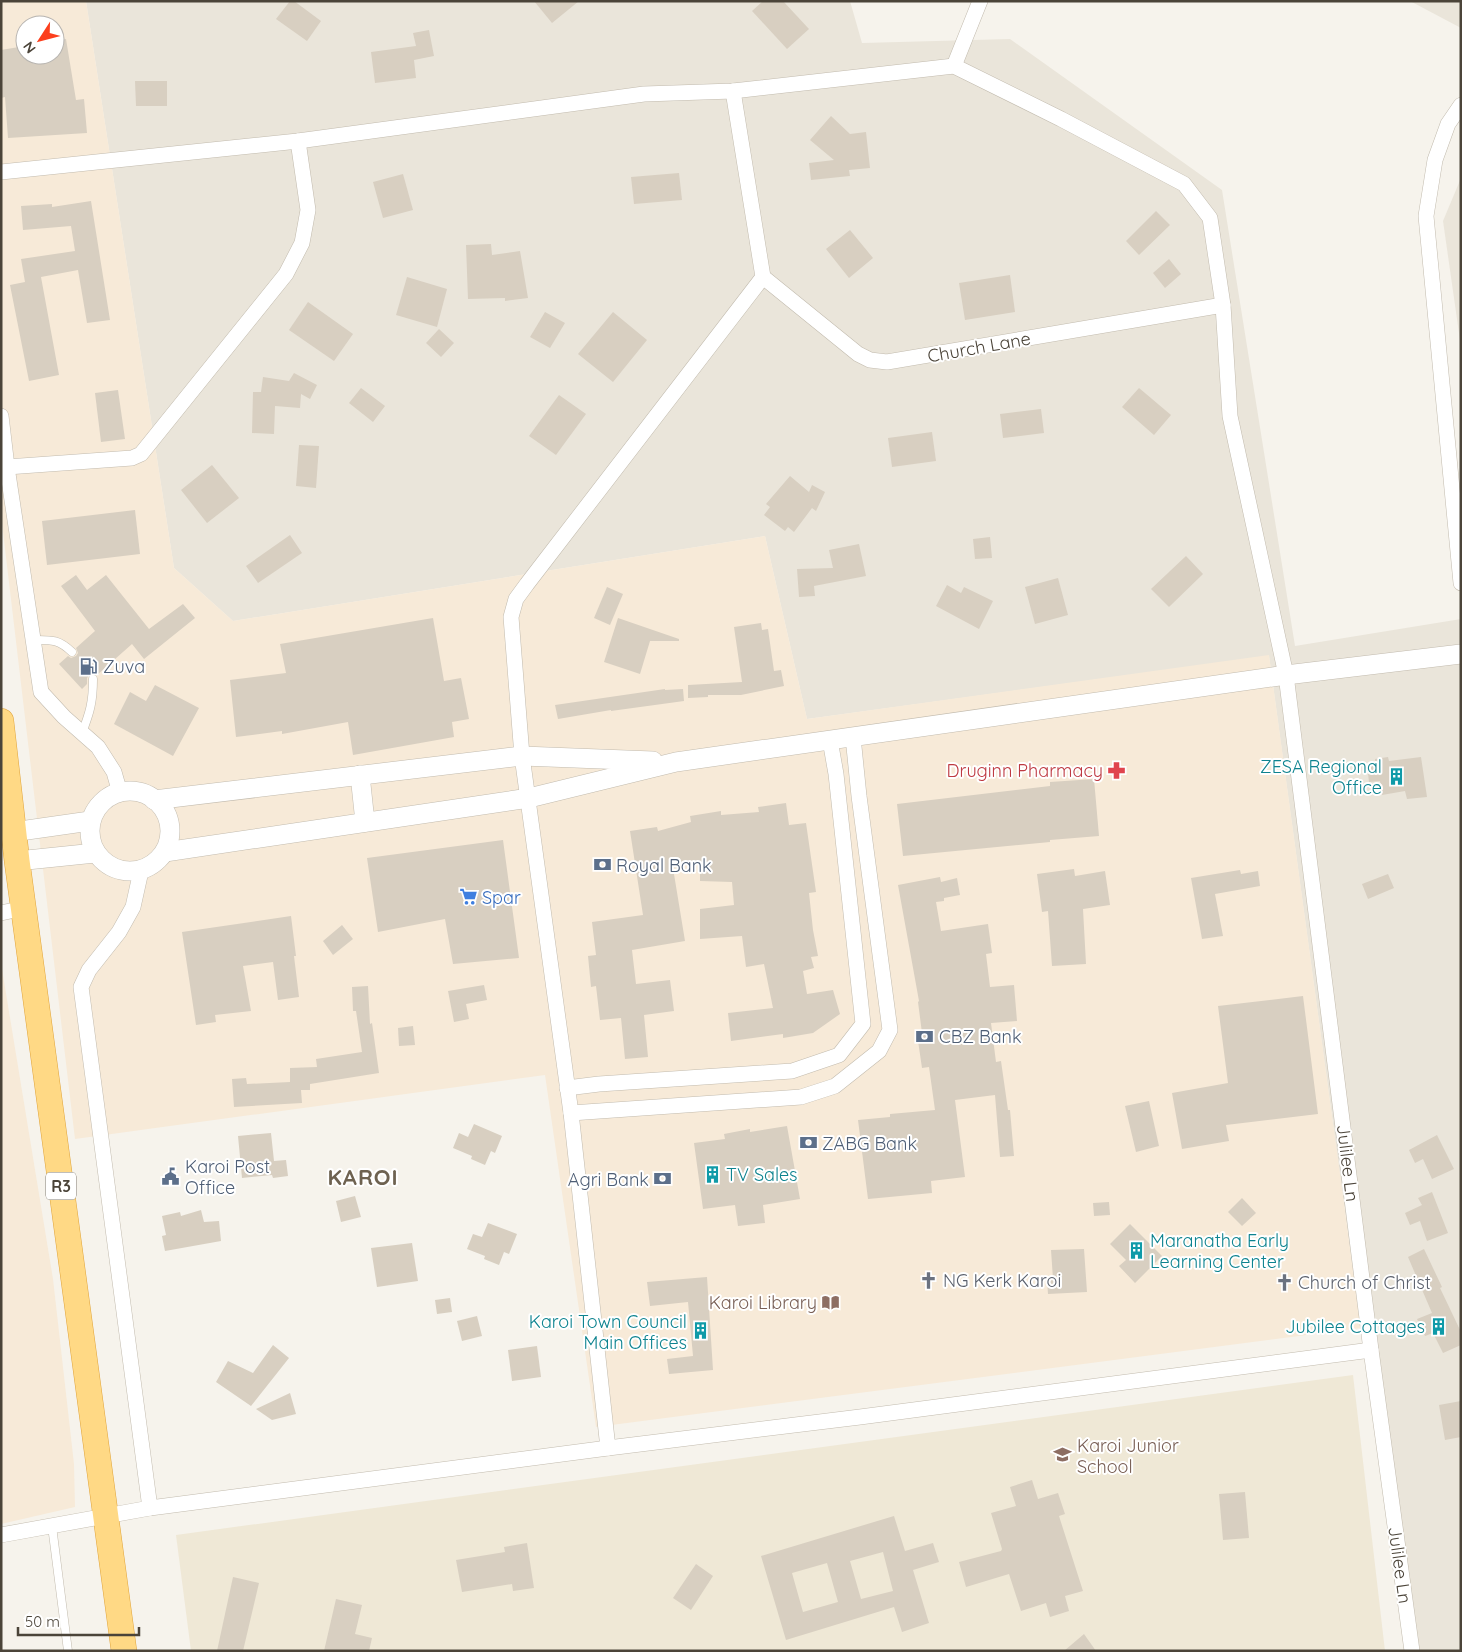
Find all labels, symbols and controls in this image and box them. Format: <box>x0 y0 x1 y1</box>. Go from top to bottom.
north arrow <box>15 15 65 65</box>
text: N <box>19 38 40 57</box>
street label: Church Lane <box>926 327 1032 367</box>
place label: Zuva <box>103 655 145 678</box>
fuel station icon: Zuva <box>79 656 99 676</box>
place label: ZESA Regional Office <box>1260 755 1382 799</box>
place label: Druginn Pharmacy <box>947 759 1103 782</box>
pharmacy icon: Druginn Pharmacy <box>1107 760 1127 780</box>
building icon: ZESA Regional Office <box>1386 766 1406 786</box>
place label: Royal Bank <box>616 854 712 877</box>
bank icon: Royal Bank <box>592 855 612 875</box>
place label: Spar <box>482 886 521 909</box>
supermarket icon: Spar <box>458 887 478 907</box>
place label: CBZ Bank <box>939 1025 1022 1048</box>
bank icon: CBZ Bank <box>915 1026 935 1046</box>
street label: Julilee Ln <box>1332 1123 1364 1203</box>
place label: ZABG Bank <box>822 1132 917 1155</box>
bank icon: ZABG Bank <box>798 1133 818 1153</box>
place label: Karoi Post Office <box>185 1155 270 1199</box>
district label: KAROI <box>327 1163 399 1191</box>
place label: TV Sales <box>726 1163 798 1186</box>
building icon: TV Sales <box>702 1164 722 1184</box>
public building icon: Karoi Post Office <box>161 1166 181 1186</box>
place label: Agri Bank <box>568 1168 649 1191</box>
bank icon: Agri Bank <box>653 1169 673 1189</box>
road number: R3 <box>46 1172 76 1200</box>
place label: Maranatha Early Learning Center <box>1150 1229 1289 1273</box>
building icon: Maranatha Early Learning Center <box>1126 1240 1146 1260</box>
place label: NG Kerk Karoi <box>943 1269 1061 1292</box>
church icon: NG Kerk Karoi <box>919 1270 939 1290</box>
place label: Church of Christ <box>1298 1271 1431 1294</box>
church icon: Church of Christ <box>1274 1272 1294 1292</box>
place label: Karoi Library <box>709 1291 817 1314</box>
library icon: Karoi Library <box>821 1292 841 1312</box>
place label: Karoi Town Council Main Offices <box>529 1310 687 1354</box>
place label: Jubilee Cottages <box>1285 1315 1425 1338</box>
building icon: Jubilee Cottages <box>1429 1316 1449 1336</box>
building icon: Karoi Town Council Main Offices <box>691 1321 711 1341</box>
place label: Karoi Junior School <box>1077 1434 1179 1478</box>
school or university icon: Karoi Junior School <box>1053 1445 1073 1465</box>
street label: Julilee Ln <box>1383 1525 1417 1605</box>
scale bar <box>18 1604 139 1636</box>
text: 50 m <box>25 1612 60 1631</box>

